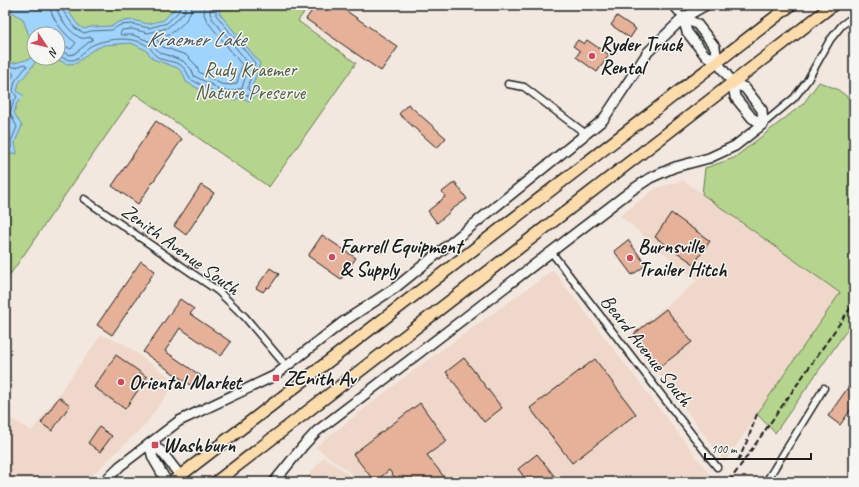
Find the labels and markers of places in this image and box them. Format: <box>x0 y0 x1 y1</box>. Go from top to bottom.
place label: Ryder Truck Rental <box>600 32 684 80</box>
marker: Ryder Truck Rental <box>587 51 597 61</box>
place label: Farrell Equipment & Supply <box>340 234 465 282</box>
place label: Burnsville Trailer Hitch <box>638 234 727 282</box>
marker: Farrell Equipment & Supply <box>327 252 337 262</box>
marker: Burnsville Trailer Hitch <box>625 253 635 263</box>
place label: ZEnith Av <box>284 366 358 391</box>
place label: Oriental Market <box>129 370 243 395</box>
marker: ZEnith Av <box>271 373 281 383</box>
marker: Oriental Market <box>116 377 126 387</box>
place label: Washburn <box>163 433 236 458</box>
marker: Washburn <box>150 440 160 450</box>

